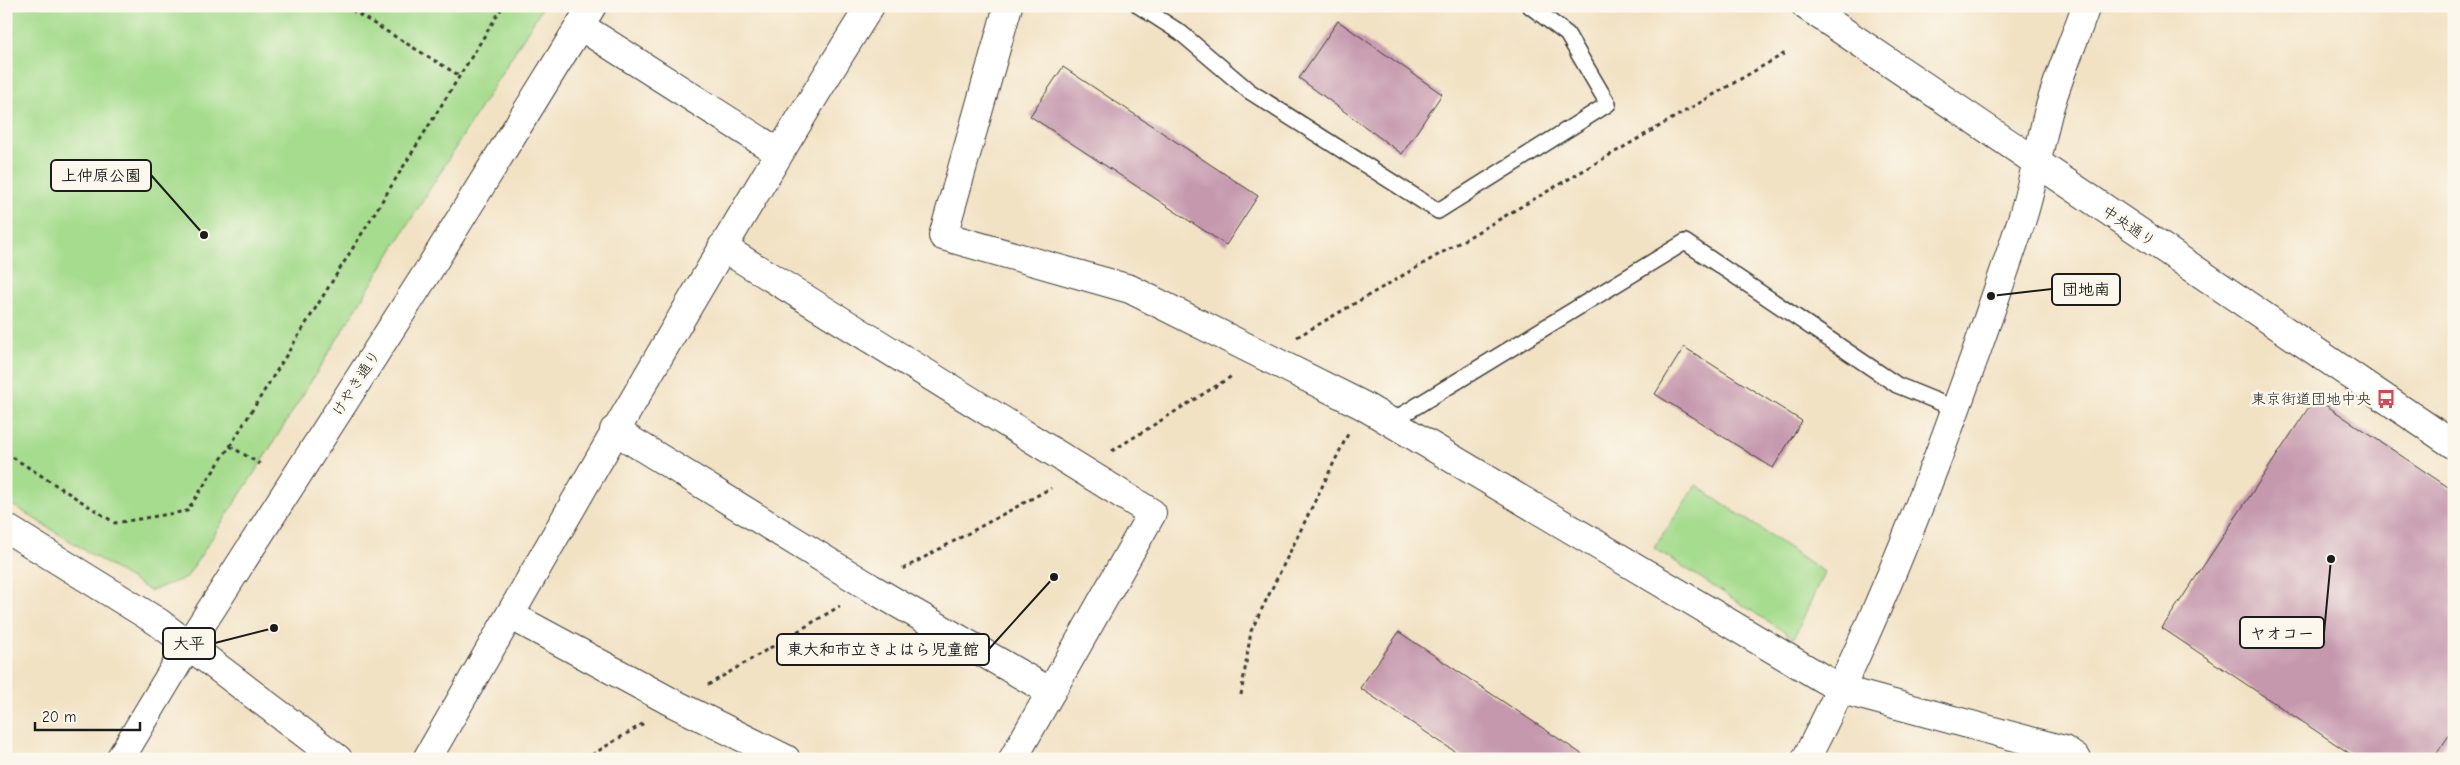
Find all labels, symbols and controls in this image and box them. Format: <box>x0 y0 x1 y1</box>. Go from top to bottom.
callout: 上仲原公園 <box>51 160 151 191</box>
text: 上仲原公園 <box>61 167 141 185</box>
street label: 中央通り <box>2099 202 2159 250</box>
callout: 団地南 <box>2052 274 2120 305</box>
text: 団地南 <box>2062 281 2110 299</box>
street label: けやき通り <box>328 347 384 419</box>
bus stop icon: 東京街道団地中央 <box>2375 388 2397 410</box>
place label: 東京街道団地中央 <box>2251 390 2371 408</box>
callout: ヤオコー <box>2240 617 2324 648</box>
text: ヤオコー <box>2250 625 2314 643</box>
callout: 大平 <box>163 628 215 659</box>
callout: 東大和市立きよはら児童館 <box>777 634 989 665</box>
text: 大平 <box>173 635 205 653</box>
text: 東大和市立きよはら児童館 <box>787 641 979 659</box>
scale bar <box>35 700 140 732</box>
text: 20 m <box>42 708 76 726</box>

